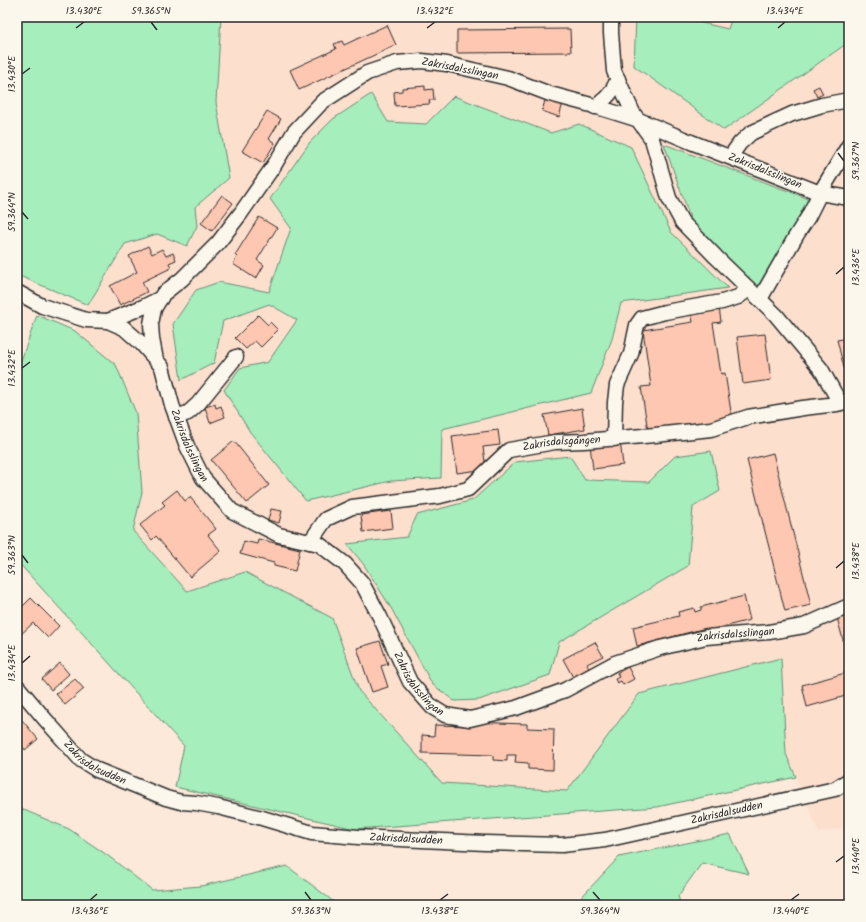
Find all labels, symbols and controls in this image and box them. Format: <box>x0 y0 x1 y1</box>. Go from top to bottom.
text: 13.430°E <box>66 3 103 19</box>
text: 59.365°N <box>131 3 171 19</box>
text: 13.432°E <box>416 3 455 19</box>
text: 13.434°E <box>766 3 805 19</box>
street label: Zakrisdalsslingan <box>420 53 500 85</box>
text: 13.430°E <box>4 55 20 92</box>
text: 59.367°N <box>848 141 864 180</box>
street label: Zakrisdalsslingan <box>725 148 805 194</box>
text: 59.364°N <box>4 192 20 232</box>
text: 13.436°E <box>848 247 864 286</box>
text: 13.432°E <box>4 348 20 387</box>
street label: Zakrisdalsslingan <box>165 407 212 487</box>
street label: Zakrisdalsgången <box>521 431 602 456</box>
text: 59.363°N <box>4 535 20 575</box>
text: 13.438°E <box>848 541 864 580</box>
street label: Zakrisdalsslingan <box>695 622 776 648</box>
text: 13.434°E <box>4 643 20 682</box>
street label: Zakrisdalsslingan <box>388 649 448 721</box>
street label: Zakrisdalsudden <box>59 736 129 790</box>
street label: Zakrisdalsudden <box>689 796 765 830</box>
street label: Zakrisdalsudden <box>369 829 443 850</box>
text: 13.440°E <box>848 837 864 874</box>
text: 13.436°E <box>71 903 110 919</box>
text: 59.363°N <box>291 903 331 919</box>
text: 13.438°E <box>421 903 460 919</box>
text: 59.364°N <box>580 903 620 919</box>
text: 13.440°E <box>773 903 810 919</box>

